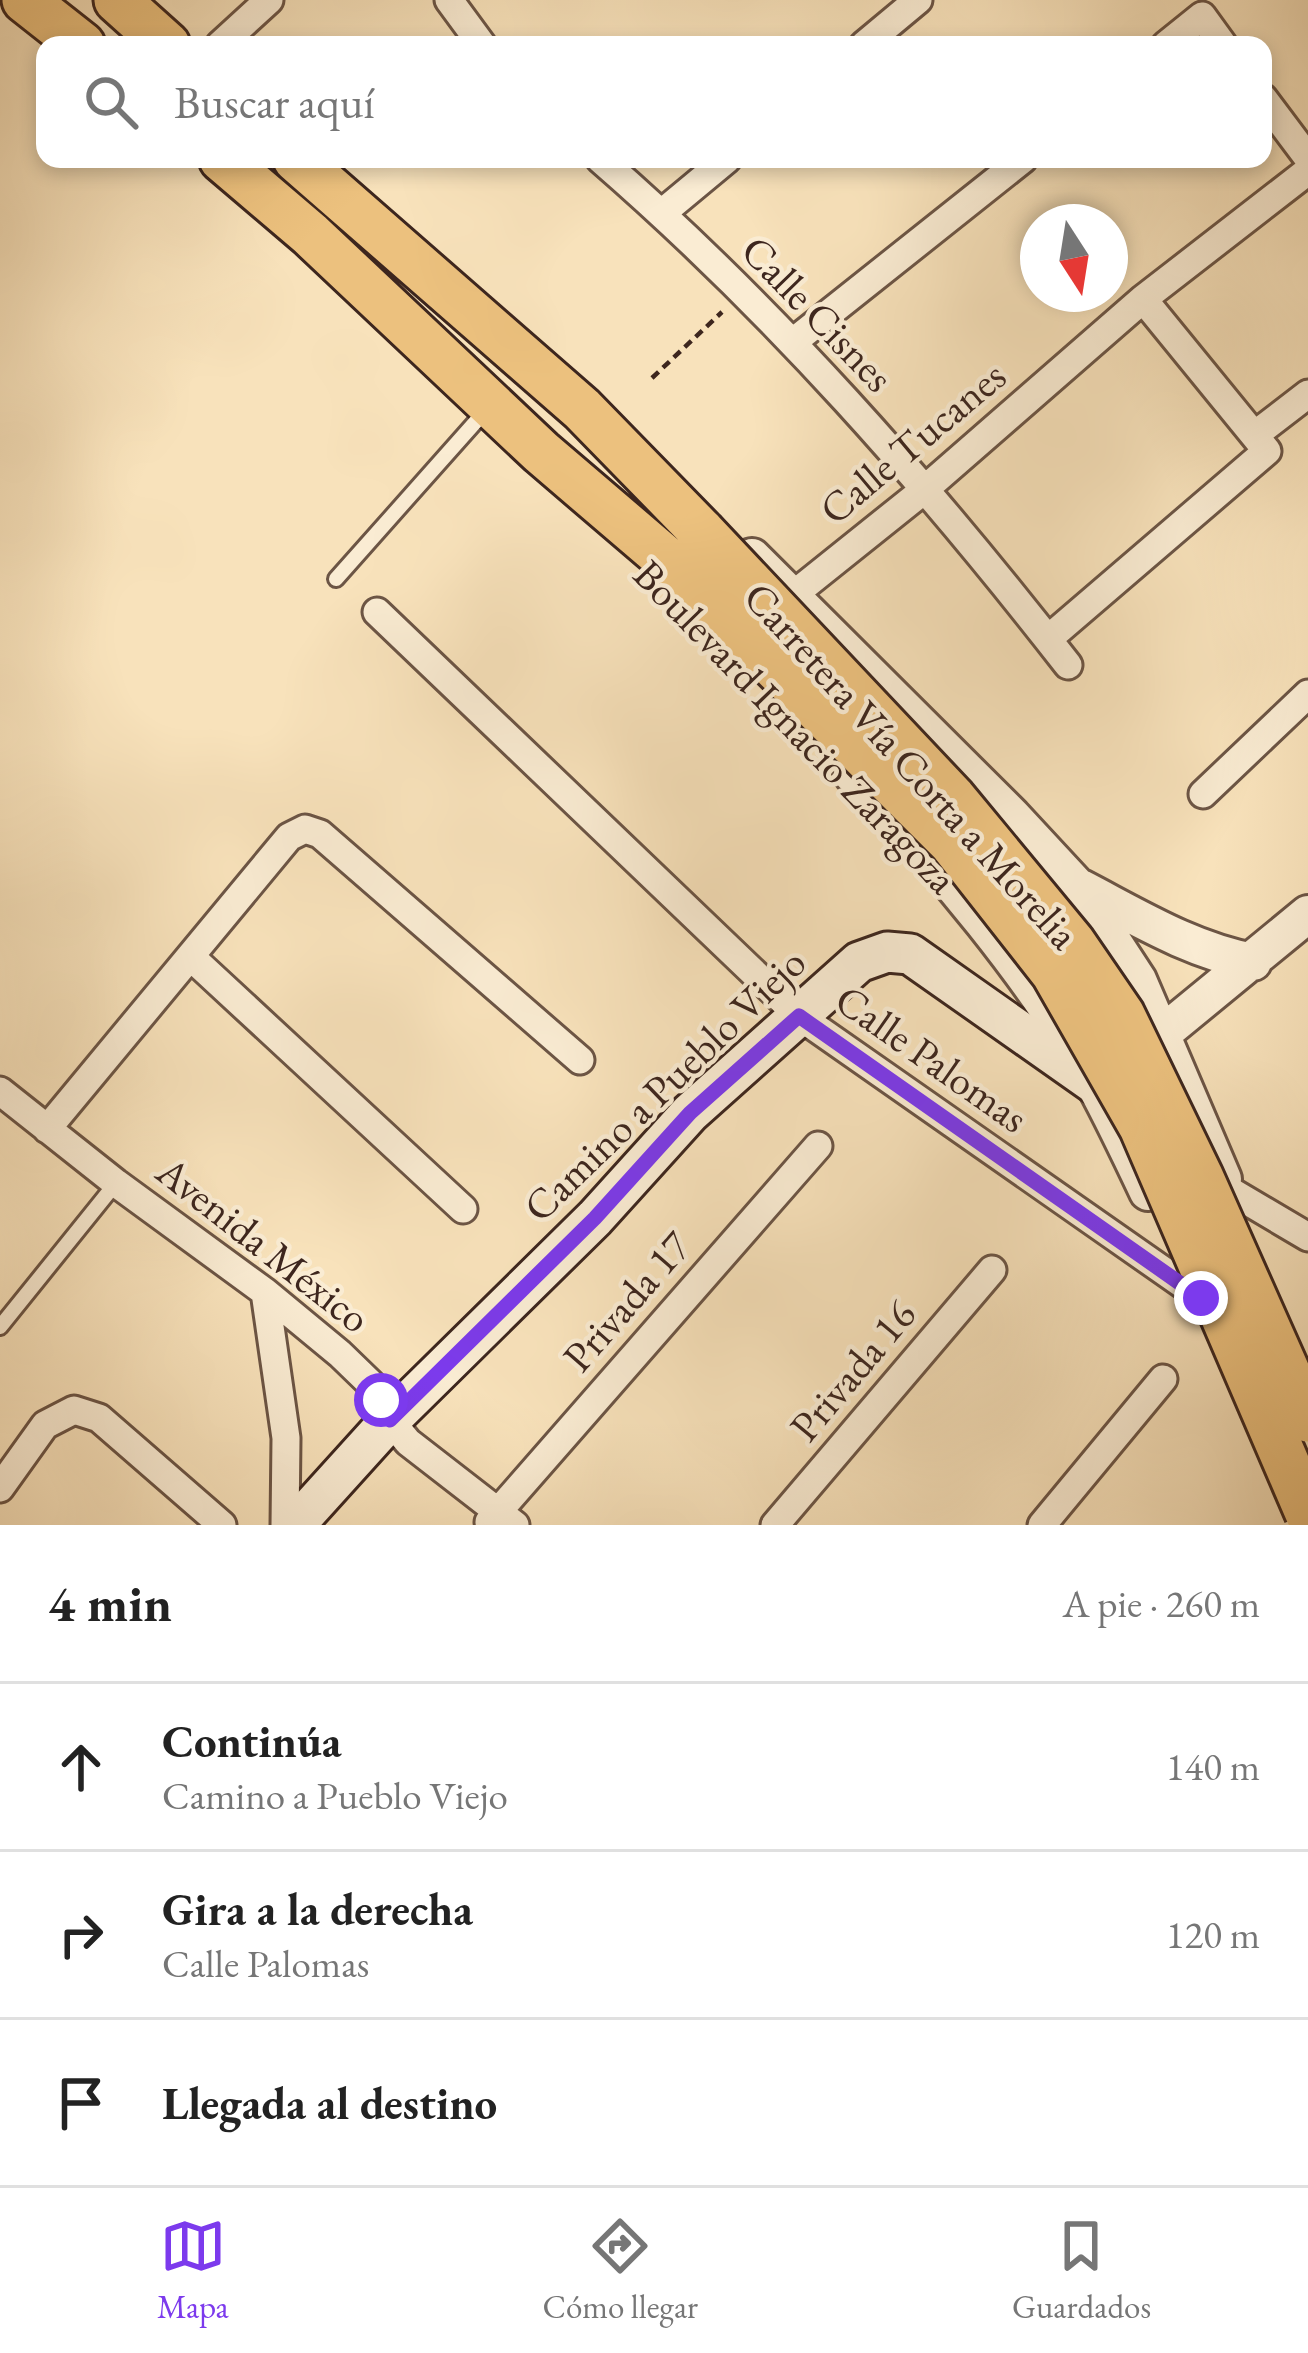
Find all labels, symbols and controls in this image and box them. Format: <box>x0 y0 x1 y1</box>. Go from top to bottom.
search box <box>36 36 1272 168</box>
icon: search <box>78 69 144 135</box>
text: Buscar aquí <box>174 73 374 131</box>
north arrow <box>1020 204 1128 312</box>
street label: Calle Cisnes <box>729 223 906 403</box>
street label: Calle Tucanes <box>808 348 1017 536</box>
street label: Boulevard Ignacio Zaragoza <box>622 547 970 905</box>
street label: Carretera Vía Corta a Morelia <box>732 570 1092 961</box>
street label: Camino a Pueblo Viejo <box>511 935 817 1233</box>
street label: Calle Palomas <box>825 972 1039 1145</box>
street label: Avenida México <box>145 1143 382 1345</box>
street label: Privada 17 <box>550 1219 703 1383</box>
route end <box>1174 1271 1228 1325</box>
street label: Privada 16 <box>777 1288 928 1453</box>
route start <box>354 1373 408 1427</box>
text: 4 min <box>48 1570 172 1636</box>
text: A pie · 260 m <box>1063 1578 1260 1629</box>
text: Continúa <box>162 1712 341 1770</box>
icon: ahead <box>48 1734 114 1800</box>
text: 140 m <box>1166 1741 1260 1792</box>
text: Camino a Pueblo Viejo <box>162 1770 508 1821</box>
text: Gira a la derecha <box>162 1880 473 1938</box>
icon: right <box>48 1902 114 1968</box>
text: 120 m <box>1166 1909 1260 1960</box>
text: Calle Palomas <box>162 1938 369 1989</box>
icon: arrive <box>48 2070 114 2136</box>
text: Llegada al destino <box>162 2074 497 2132</box>
tab: Mapa <box>157 2213 229 2328</box>
tab: Cómo llegar <box>543 2213 698 2328</box>
tab: Guardados <box>1012 2213 1151 2328</box>

